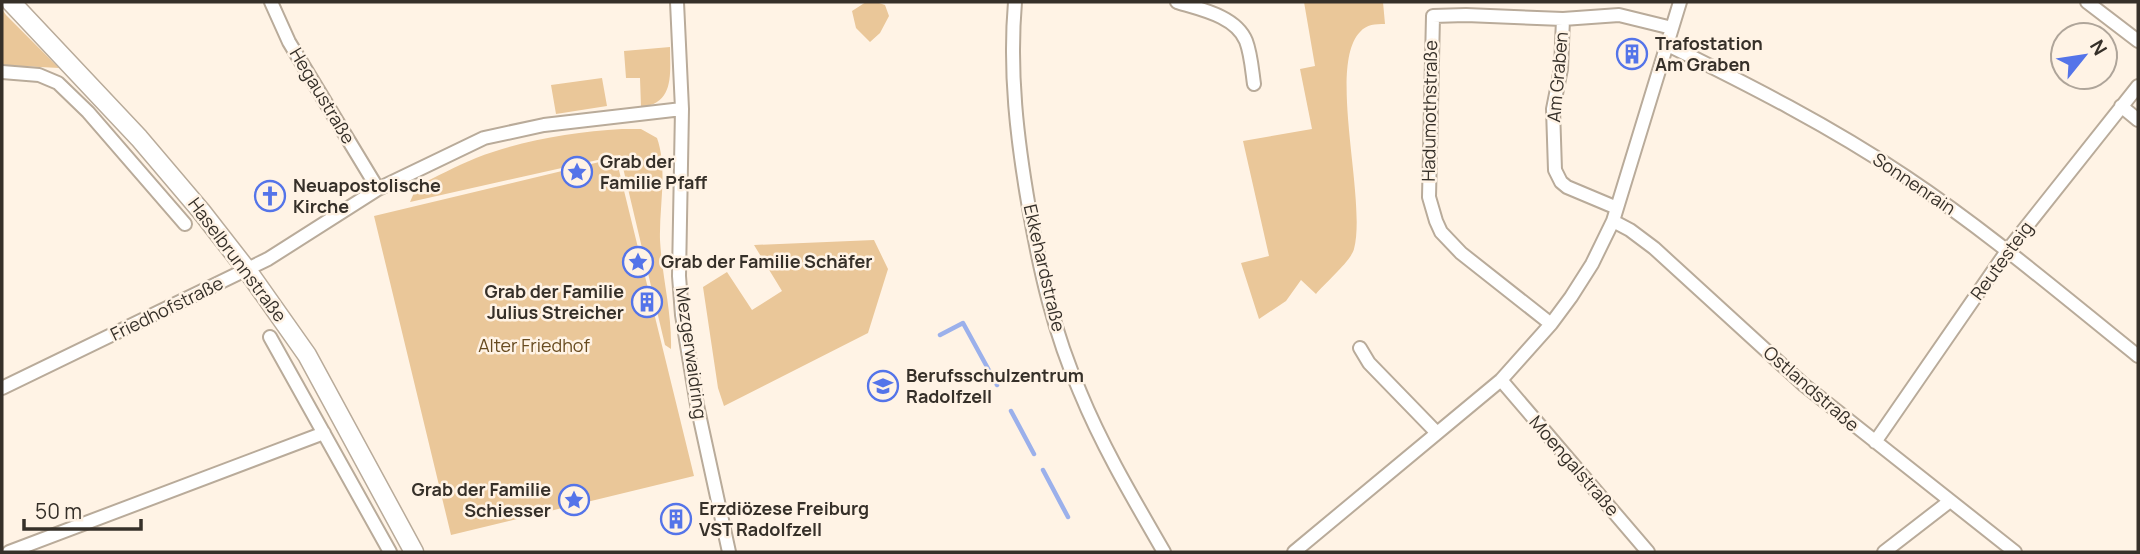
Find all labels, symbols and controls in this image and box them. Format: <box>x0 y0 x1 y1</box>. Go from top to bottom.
north arrow <box>2049 21 2119 91</box>
street label: Am Graben <box>1541 31 1573 123</box>
place label: Trafostation Am Graben <box>1655 31 1763 76</box>
text: N <box>2084 35 2113 60</box>
building icon: Trafostation Am Graben <box>1615 37 1649 71</box>
street label: Hadumothstraße <box>1416 40 1442 182</box>
street label: Hegaustraße <box>285 43 361 148</box>
street label: Sonnenrain <box>1868 147 1961 220</box>
place label: Grab der Familie Pfaff <box>600 149 707 194</box>
place icon: Grab der Familie Pfaff <box>560 155 594 189</box>
place label: Neuapostolische Kirche <box>293 173 441 218</box>
church icon: Neuapostolische Kirche <box>253 179 287 213</box>
street label: Haselbrunnstraße <box>183 192 292 326</box>
street label: Ekkehardstraße <box>1019 202 1071 334</box>
street label: Reutesteig <box>1965 216 2038 305</box>
place icon: Grab der Familie Schäfer <box>621 245 655 279</box>
place label: Grab der Familie Schäfer <box>661 249 872 273</box>
street label: Friedhofstraße <box>106 270 227 346</box>
place label: Grab der Familie Julius Streicher <box>484 279 624 324</box>
building icon: Grab der Familie Julius Streicher <box>630 285 664 319</box>
street label: Mezgerwaidring <box>671 285 713 420</box>
park label: Alter Friedhof <box>478 333 590 357</box>
street label: Ostlandstraße <box>1759 340 1865 436</box>
place label: Berufsschulzentrum Radolfzell <box>906 363 1084 408</box>
school or university icon: Berufsschulzentrum Radolfzell <box>866 369 900 403</box>
street label: Moengalstraße <box>1524 410 1625 521</box>
place label: Grab der Familie Schiesser <box>411 477 551 522</box>
place icon: Grab der Familie Schiesser <box>557 483 591 517</box>
scale bar <box>24 488 142 532</box>
place label: Erzdiözese Freiburg VST Radolfzell <box>699 496 869 541</box>
text: 50 m <box>35 497 82 525</box>
building icon: Erzdiözese Freiburg VST Radolfzell <box>659 502 693 536</box>

